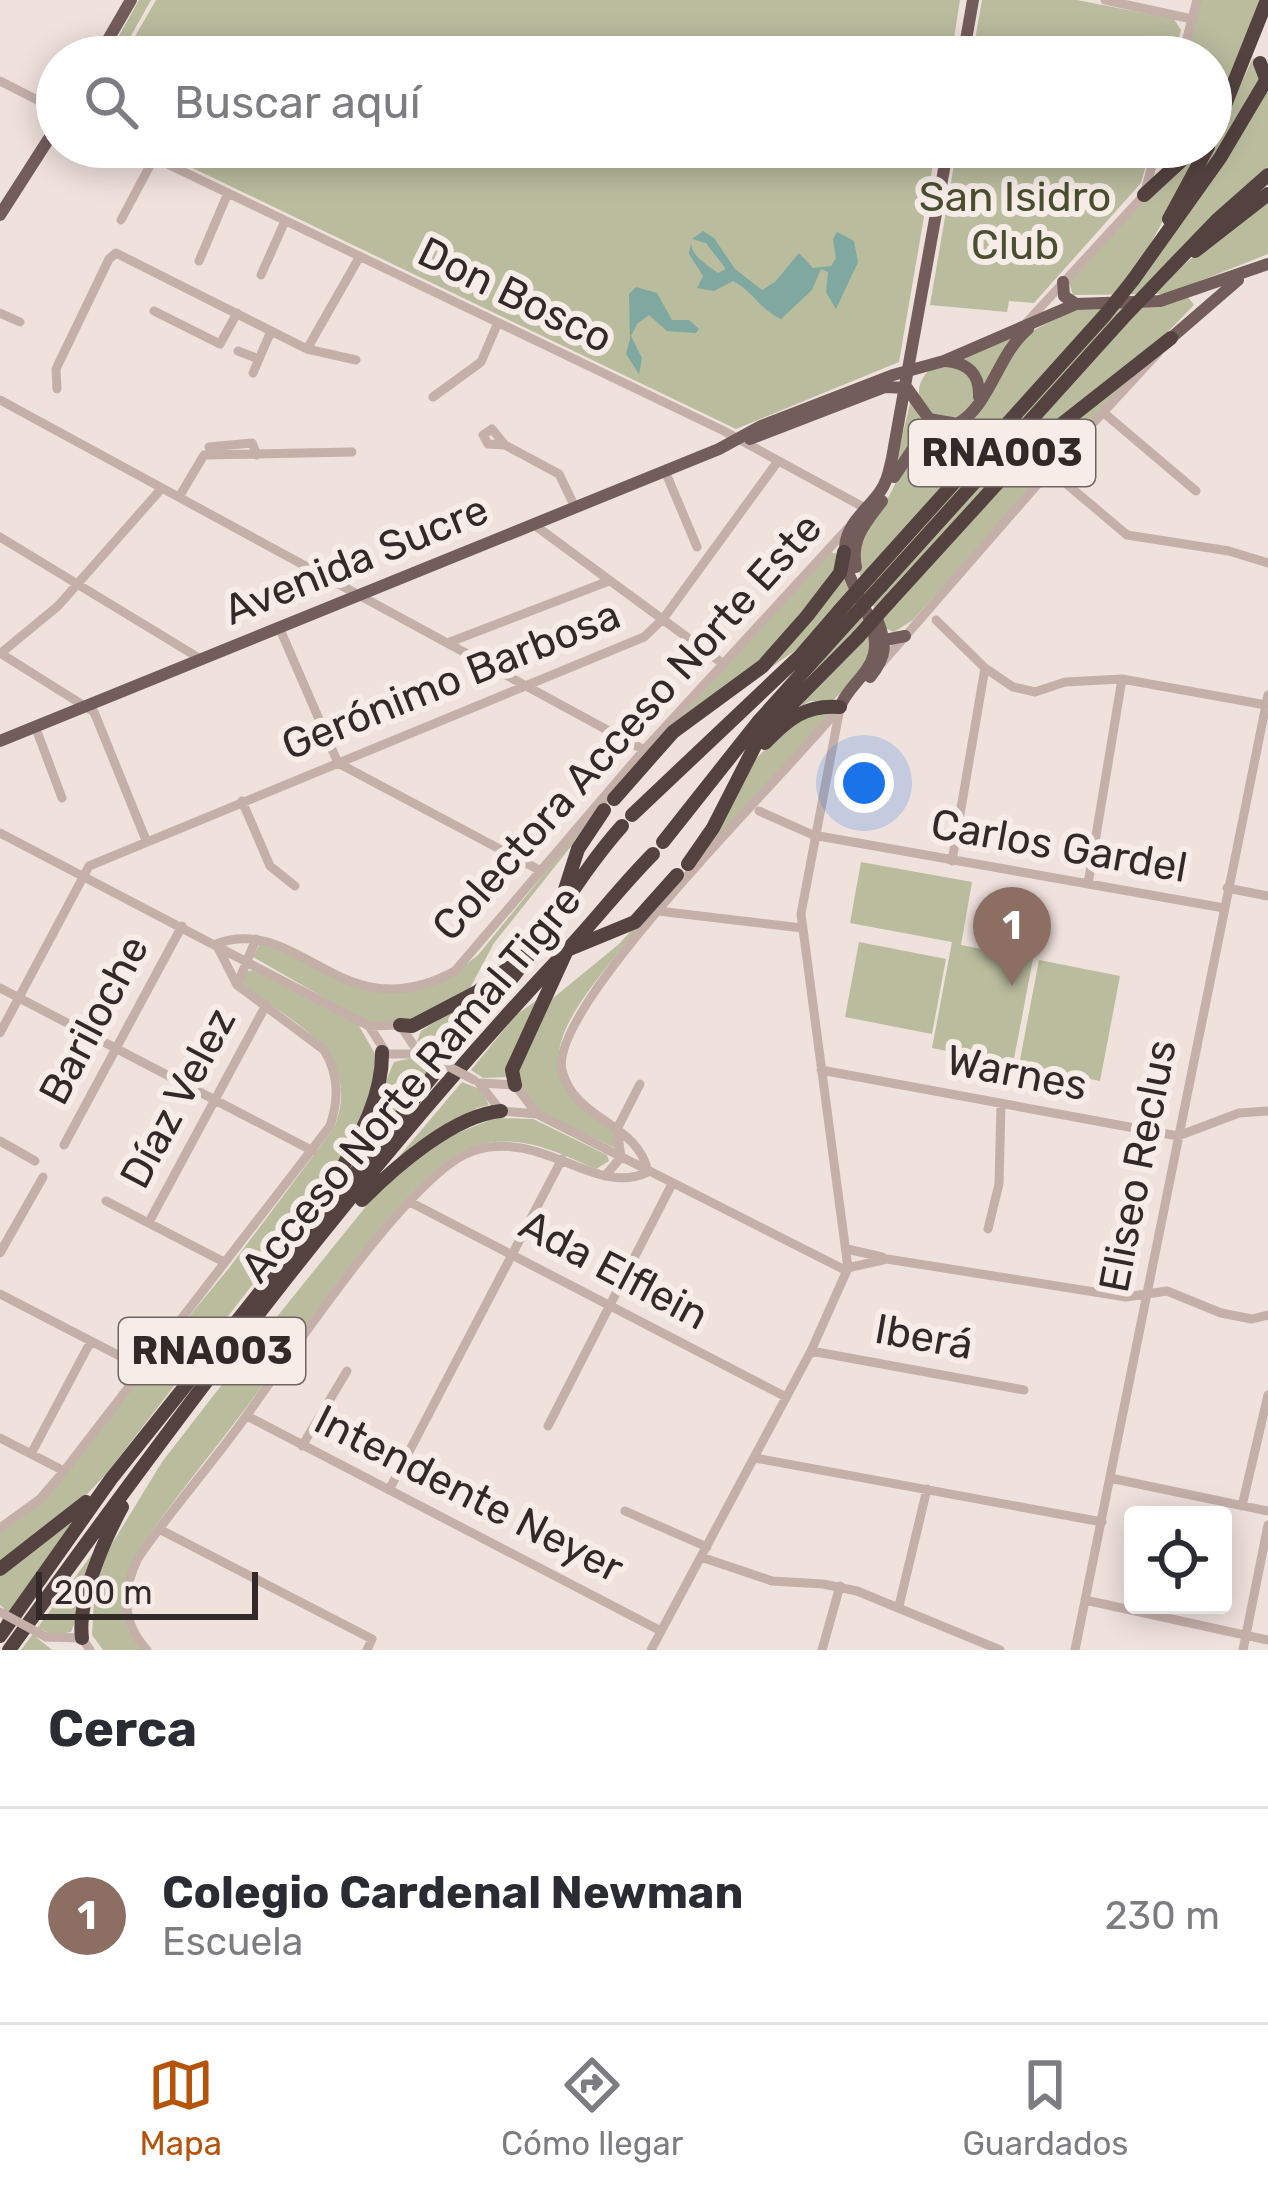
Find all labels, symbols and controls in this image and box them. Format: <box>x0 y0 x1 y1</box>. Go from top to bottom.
search box <box>36 36 1232 168</box>
icon: search <box>78 69 144 135</box>
text: Buscar aquí <box>174 76 421 129</box>
park label: San Isidro Club <box>919 172 1111 270</box>
street label: Don Bosco <box>410 227 620 363</box>
road number: RNA003 <box>909 420 1095 486</box>
street label: Avenida Sucre <box>217 484 495 636</box>
street label: Colectora Acceso Norte Este <box>422 503 832 951</box>
street label: Gerónimo Barbosa <box>275 589 627 771</box>
your location <box>834 753 894 813</box>
street label: Carlos Gardel <box>927 799 1191 893</box>
street label: Acceso Norte Ramal Tigre <box>230 876 592 1292</box>
pin: 1 <box>973 887 1051 986</box>
street label: Bariloche <box>29 927 159 1113</box>
street label: Díaz Velez <box>110 999 246 1197</box>
street label: Warnes <box>942 1035 1092 1111</box>
street label: Eliseo Reclus <box>1089 1036 1187 1296</box>
street label: Ada Elflein <box>511 1199 717 1341</box>
street label: Iberá <box>871 1304 977 1370</box>
road number: RNA003 <box>119 1318 305 1384</box>
street label: Intendente Neyer <box>306 1395 632 1593</box>
map controls <box>1124 1506 1232 1614</box>
button: locate <box>1124 1506 1232 1614</box>
scale bar <box>36 1566 258 1619</box>
text: 200 m <box>54 1573 153 1612</box>
text: Cerca <box>48 1698 197 1759</box>
text: Colegio Cardenal Newman <box>162 1866 743 1919</box>
text: 1 <box>77 1893 97 1939</box>
text: 230 m <box>1105 1893 1220 1939</box>
text: Escuela <box>162 1919 303 1965</box>
tab: Mapa <box>140 2052 222 2163</box>
tab: Cómo llegar <box>501 2052 683 2163</box>
tab: Guardados <box>962 2052 1128 2163</box>

